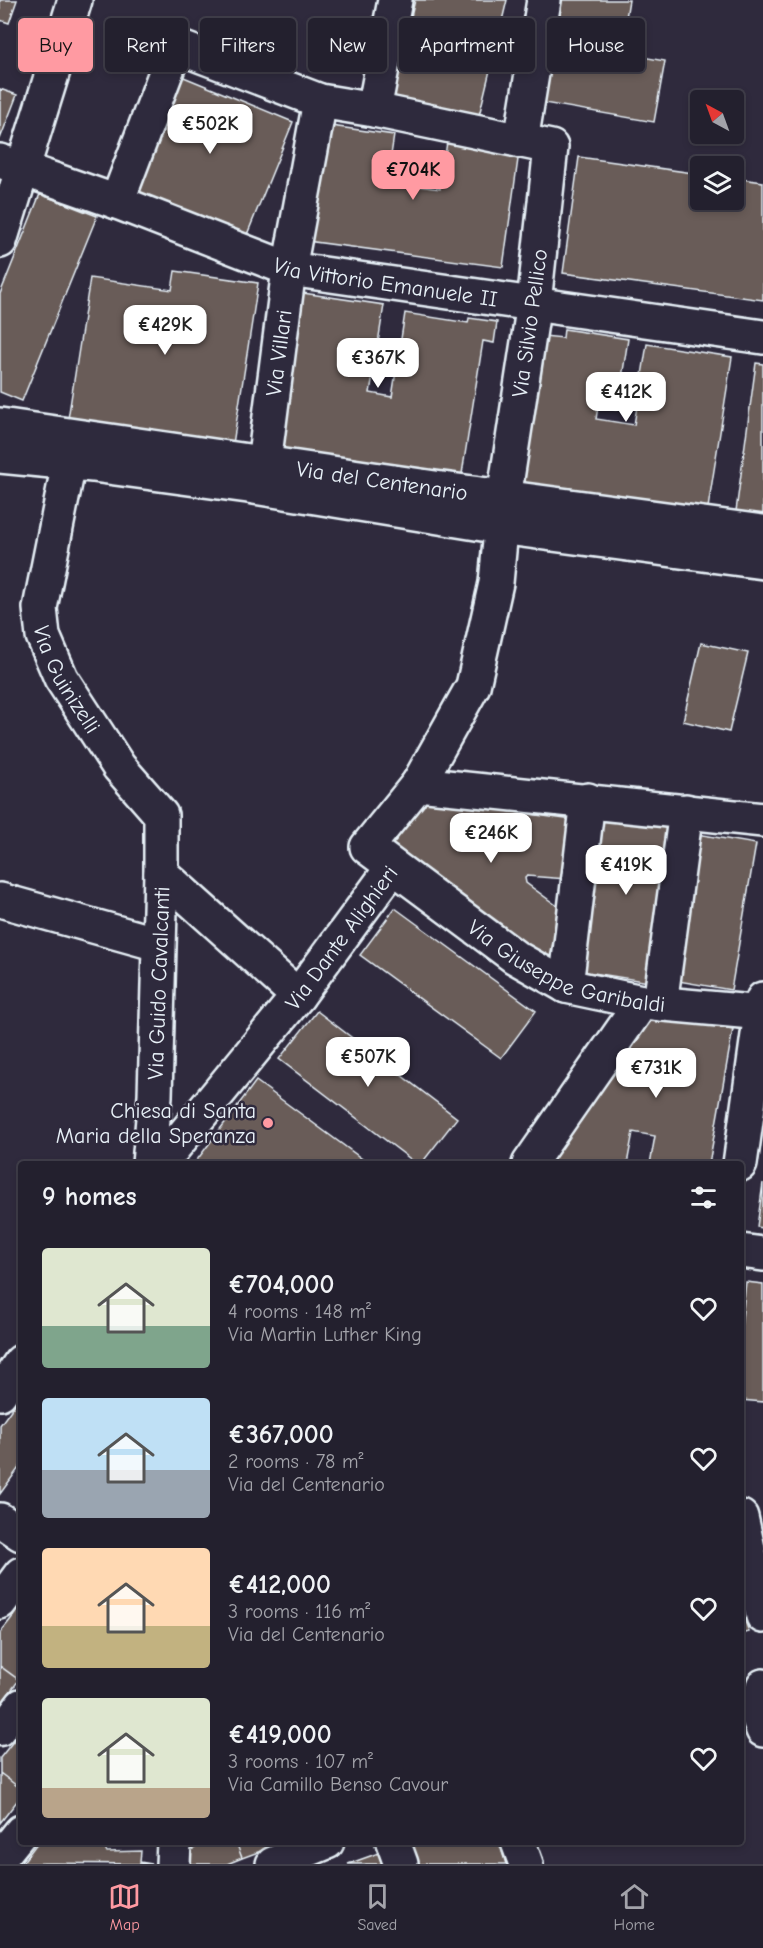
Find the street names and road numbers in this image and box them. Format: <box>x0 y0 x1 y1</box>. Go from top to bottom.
street label: Via Silvio Pellico <box>507 247 553 399</box>
street label: Via Vittorio Emanuele II <box>269 252 499 313</box>
street label: Via Villari <box>261 308 298 398</box>
street label: Via del Centenario <box>295 456 469 506</box>
street label: Via Guinizelli <box>28 624 105 738</box>
street label: Via Dante Alighieri <box>280 861 404 1016</box>
street label: Via Guido Cavalcanti <box>143 886 175 1080</box>
street label: Via Giuseppe Garibaldi <box>462 914 666 1018</box>

